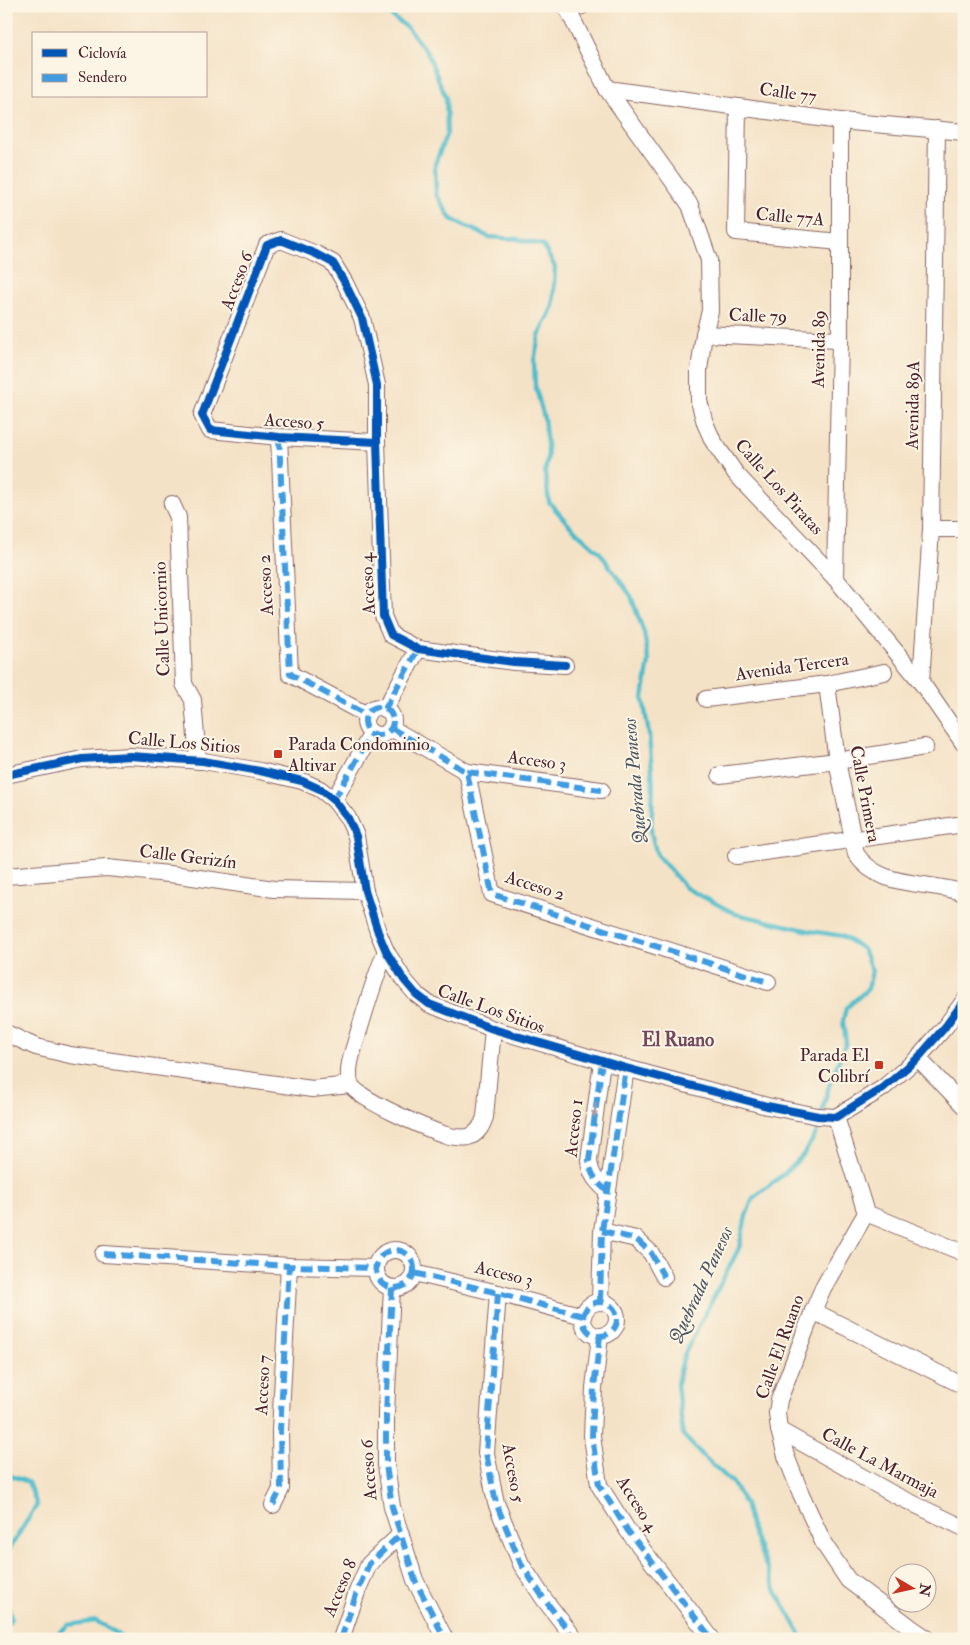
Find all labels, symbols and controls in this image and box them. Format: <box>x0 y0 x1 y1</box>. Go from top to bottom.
legend <box>32 32 208 98</box>
text: Ciclovía <box>78 44 127 63</box>
text: Sendero <box>78 68 127 87</box>
street label: Calle 77 <box>758 78 818 108</box>
street label: Calle 77A <box>755 203 826 232</box>
street label: Acceso 6 <box>215 247 259 315</box>
street label: Calle 79 <box>728 303 788 329</box>
street label: Avenida 89 <box>807 310 831 389</box>
street label: Avenida 89A <box>901 360 925 451</box>
street label: Acceso 5 <box>262 408 325 436</box>
street label: Calle Los Piratas <box>730 434 828 540</box>
street label: Acceso 4 <box>355 551 381 616</box>
street label: Acceso 2 <box>253 554 279 617</box>
street label: Calle Unicornio <box>148 561 175 677</box>
street label: Avenida Tercera <box>733 648 851 686</box>
water label: Quebrada Panesos <box>617 716 652 845</box>
street label: Calle Los Sitios <box>127 727 241 759</box>
place label: Parada Condominio Altivar <box>287 733 430 777</box>
street label: Calle Primera <box>844 744 886 845</box>
street label: Acceso 3 <box>505 745 568 776</box>
marker: Parada Condominio Altivar <box>272 748 284 760</box>
street label: Calle Gerizín <box>138 840 238 874</box>
street label: Acceso 2 <box>501 865 568 906</box>
street label: Calle Los Sitios <box>434 979 548 1039</box>
district label: El Ruano <box>642 1028 714 1052</box>
place label: Parada El Colibrí <box>800 1044 870 1088</box>
marker: Parada El Colibrí <box>873 1059 885 1071</box>
street label: Acceso 1 <box>559 1098 588 1159</box>
one-way arrow <box>591 1102 599 1118</box>
water label: Quebrada Panesos <box>663 1222 739 1347</box>
street label: Acceso 3 <box>472 1255 535 1292</box>
street label: Calle El Ruano <box>750 1291 810 1402</box>
street label: Acceso 7 <box>250 1354 276 1417</box>
street label: Calle La Marmaja <box>817 1422 943 1504</box>
street label: Acceso 6 <box>355 1438 383 1502</box>
street label: Acceso 5 <box>496 1440 530 1505</box>
street label: Acceso 4 <box>610 1471 664 1537</box>
street label: Acceso 8 <box>317 1556 362 1621</box>
north arrow <box>888 1562 938 1612</box>
text: N <box>915 1581 934 1598</box>

